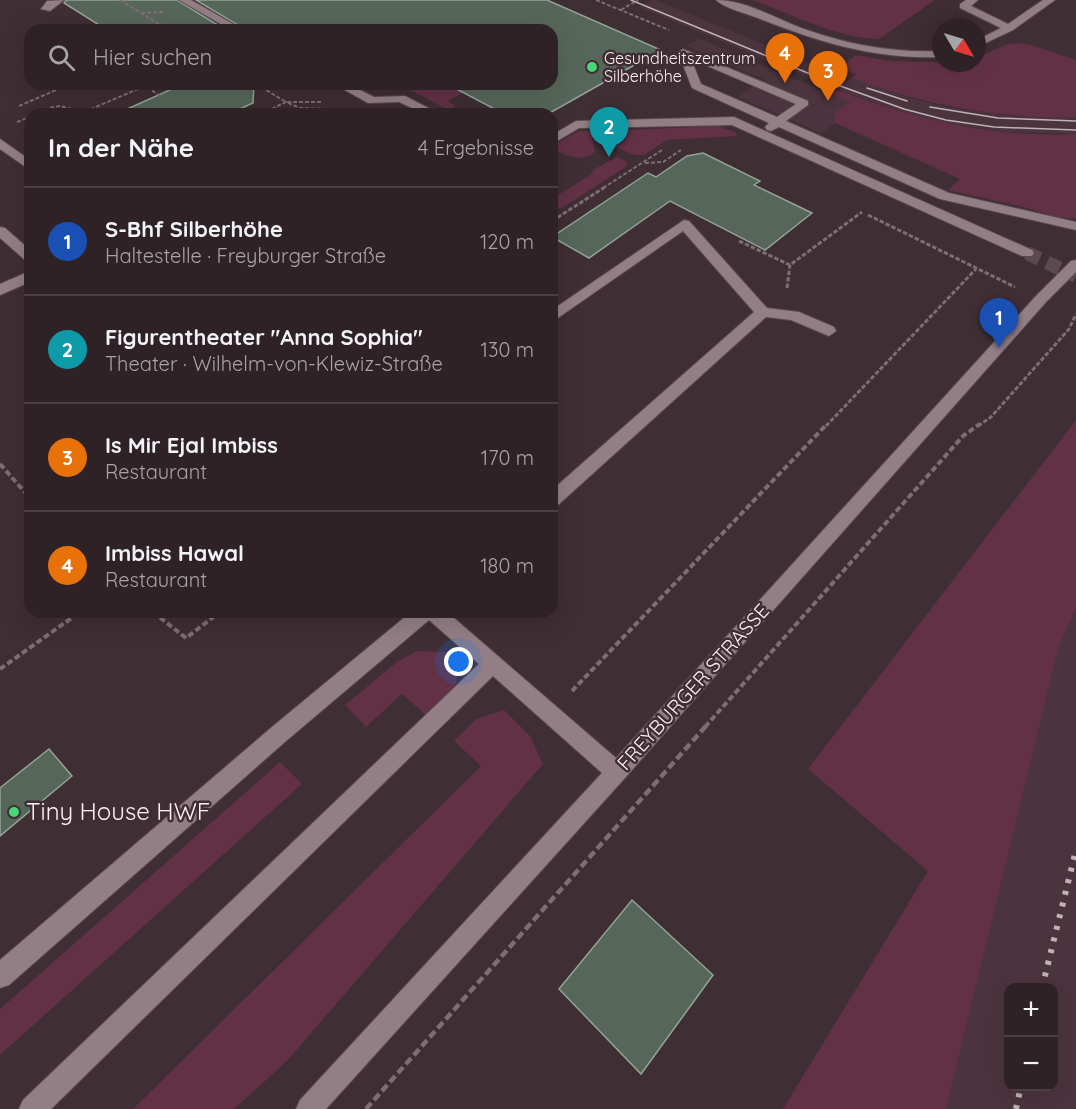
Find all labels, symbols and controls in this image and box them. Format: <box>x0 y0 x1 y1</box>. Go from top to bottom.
north arrow <box>932 18 986 72</box>
search box <box>24 24 558 90</box>
pin: 4 <box>766 34 804 83</box>
icon: search <box>45 41 78 74</box>
text: Hier suchen <box>93 43 212 71</box>
place label: Gesundheitszentrum Silberhöhe <box>604 48 756 86</box>
pin: 3 <box>808 51 848 101</box>
marker: Gesundheitszentrum Silberhöhe <box>585 60 599 74</box>
pin: 2 <box>590 108 628 157</box>
text: In der Nähe <box>48 131 194 164</box>
text: 4 Ergebnisse <box>418 135 534 160</box>
text: S-Bhf Silberhöhe <box>105 215 283 243</box>
text: 1 <box>64 229 71 254</box>
text: 120 m <box>480 229 534 254</box>
text: Haltestelle · Freyburger Straße <box>105 243 386 268</box>
pin: 1 <box>980 298 1018 348</box>
text: Figurentheater "Anna Sophia" <box>105 323 423 351</box>
text: 2 <box>62 337 73 362</box>
text: 130 m <box>481 337 534 362</box>
text: Theater · Wilhelm-von-Klewiz-Straße <box>105 351 443 376</box>
text: Is Mir Ejal Imbiss <box>105 431 278 459</box>
text: 3 <box>62 445 73 470</box>
text: 170 m <box>481 445 534 470</box>
text: Restaurant <box>105 459 207 484</box>
text: Imbiss Hawal <box>105 539 244 567</box>
text: 4 <box>62 553 73 578</box>
text: 180 m <box>480 553 534 578</box>
text: Restaurant <box>105 567 207 592</box>
street label: FREYBURGER STRASSE <box>611 598 774 775</box>
your location <box>444 647 473 676</box>
place label: Tiny House HWF <box>26 796 210 826</box>
marker: Tiny House HWF <box>7 805 21 819</box>
map controls <box>1004 983 1058 1091</box>
button: + <box>1004 983 1058 1037</box>
button: − <box>1004 1037 1058 1091</box>

